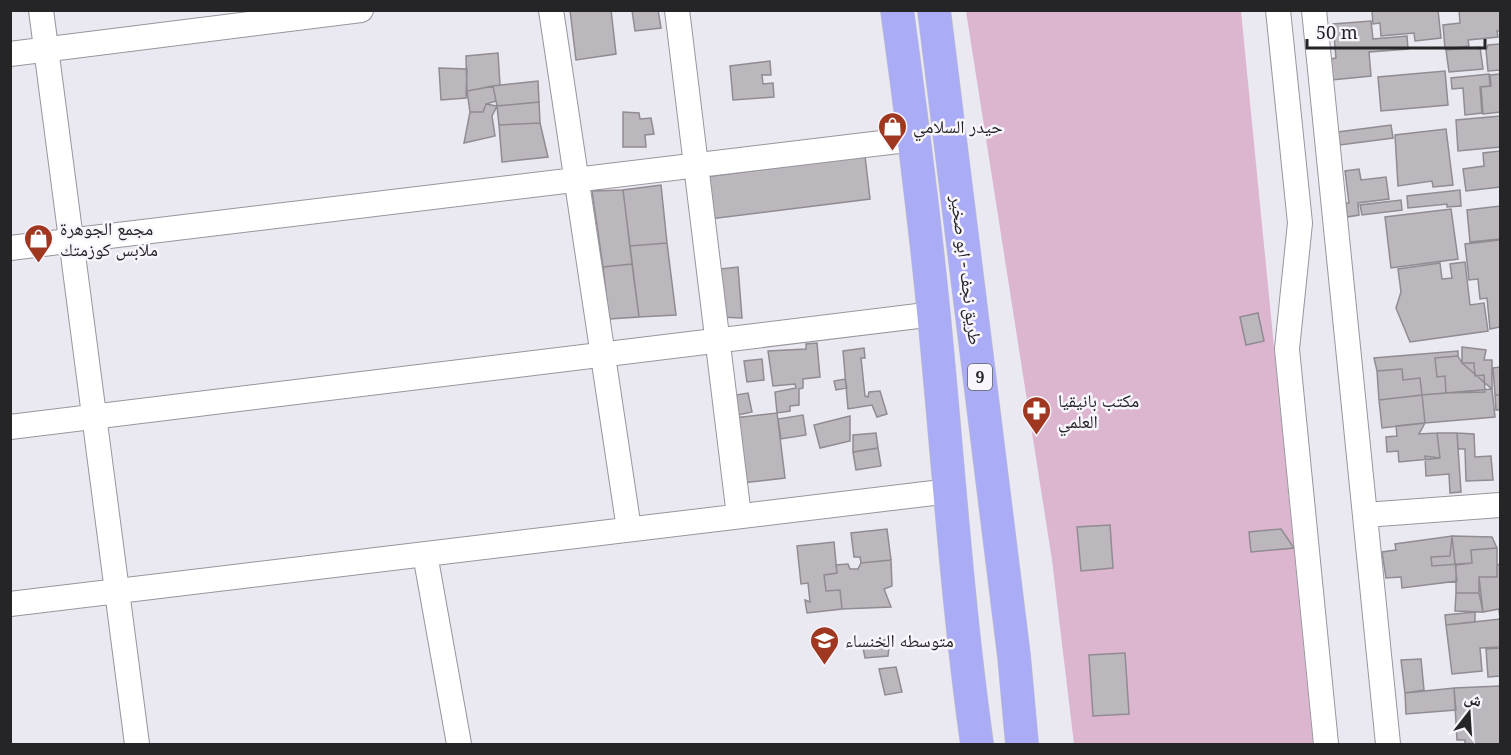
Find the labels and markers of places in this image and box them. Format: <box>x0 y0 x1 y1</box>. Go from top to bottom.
shop icon: حيدر السلامي <box>876 110 908 152</box>
place label: حيدر السلامي <box>913 114 1003 142</box>
place label: مجمع الجوهرة ملابس كوزمتك <box>60 216 158 261</box>
shop icon: مجمع الجوهرة ملابس كوزمتك <box>23 222 55 264</box>
place label: مكتب بانيقيا العلمي <box>1058 388 1139 437</box>
pharmacy icon: مكتب بانيقيا العلمي <box>1021 394 1053 436</box>
school or university icon: متوسطه الخنساء <box>808 624 840 666</box>
place label: متوسطه الخنساء <box>845 628 954 652</box>

